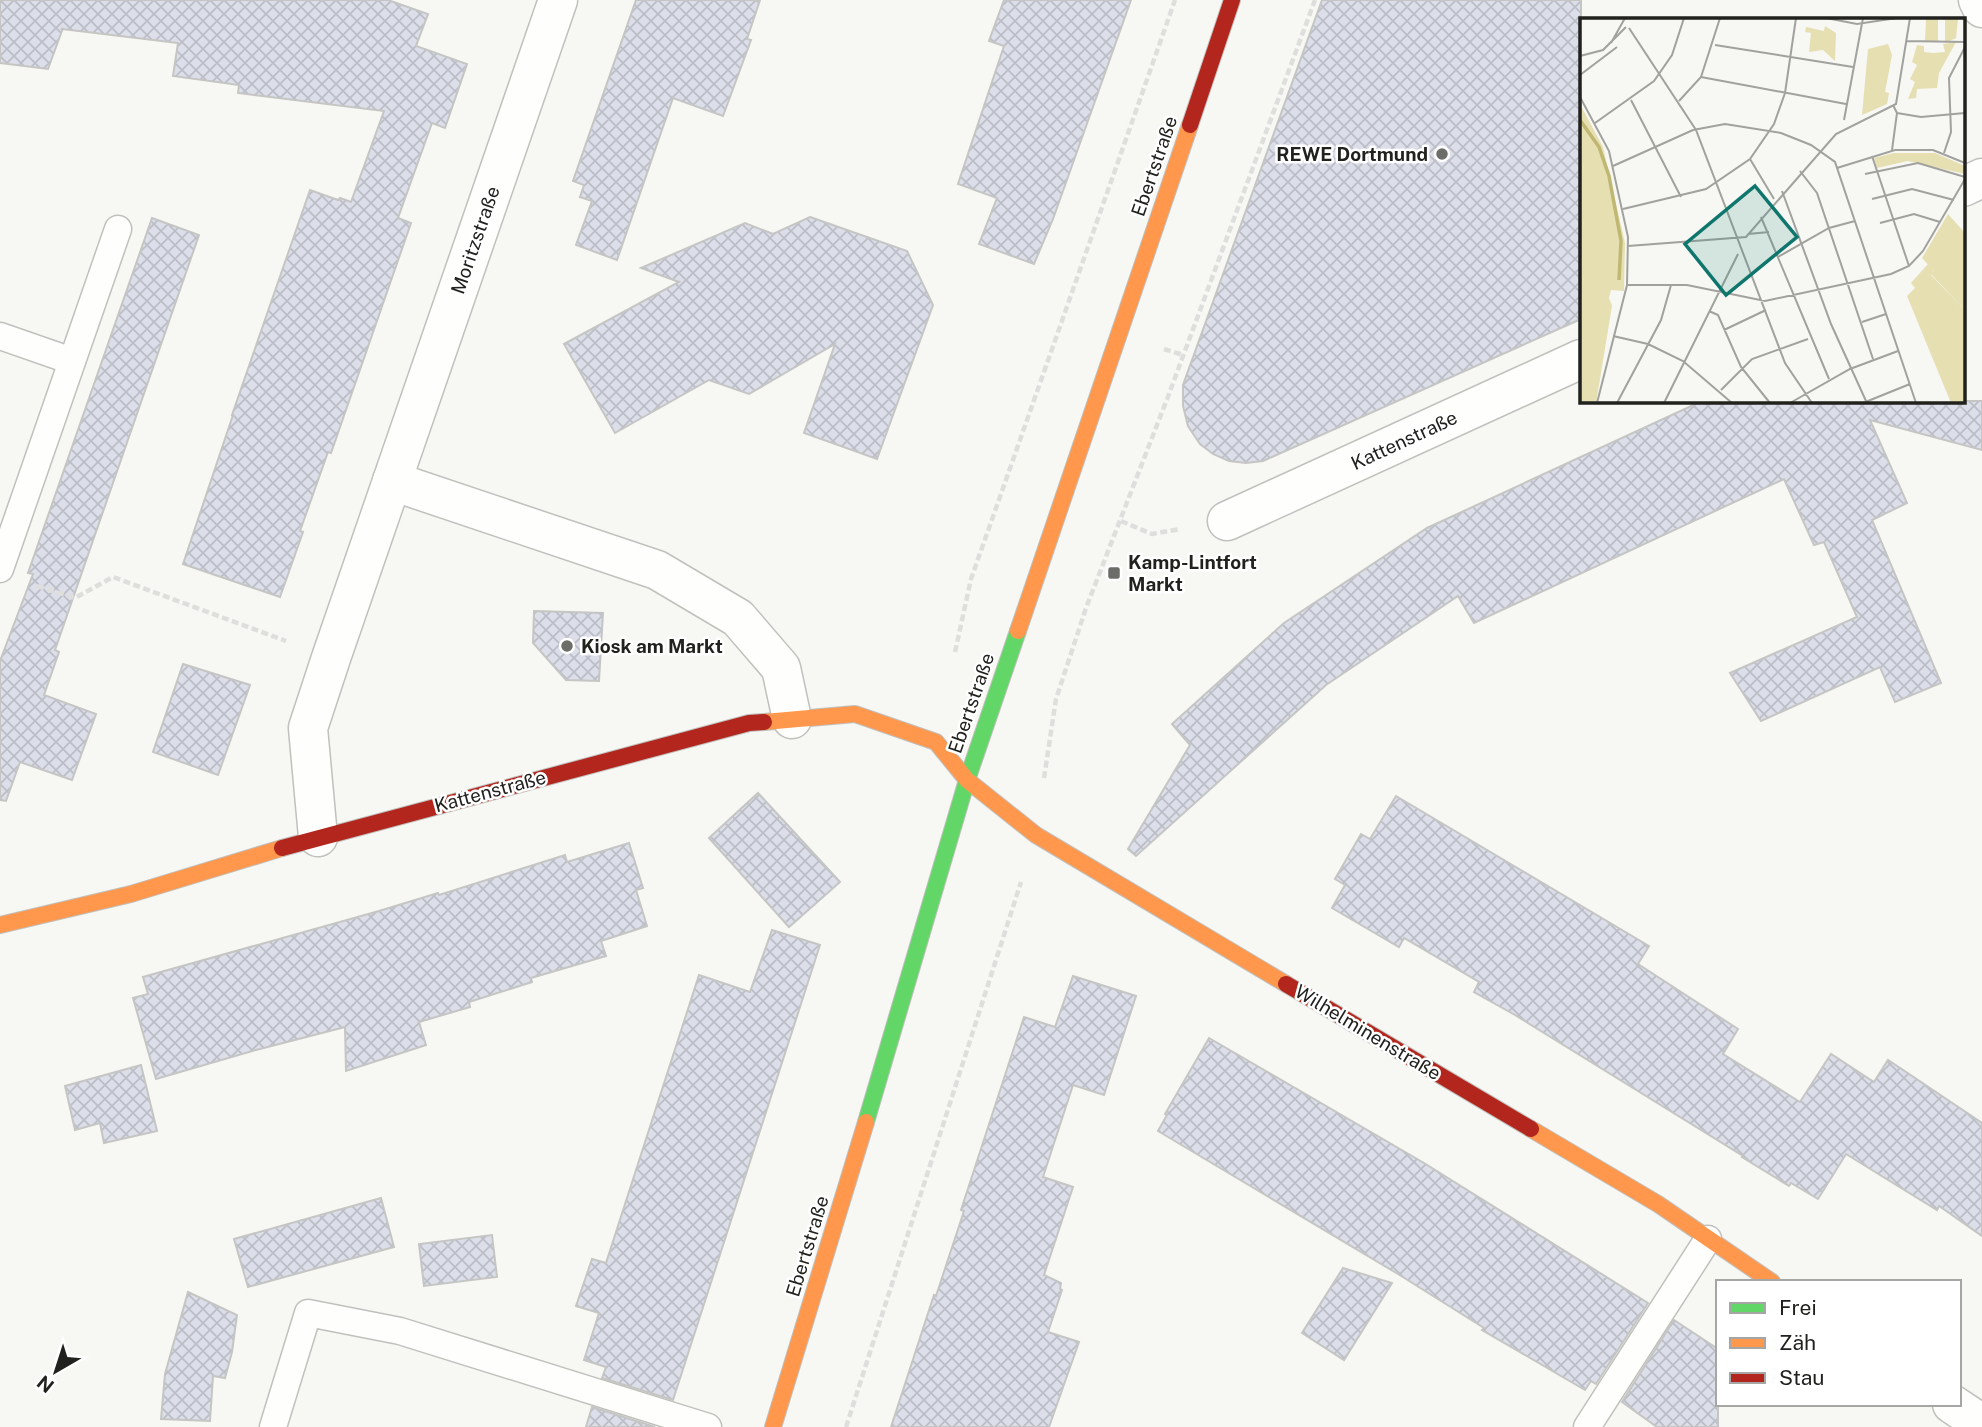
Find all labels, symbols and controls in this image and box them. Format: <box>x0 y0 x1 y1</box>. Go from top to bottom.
inset map <box>1580 18 1965 402</box>
street label: Ebertstraße <box>1127 113 1181 219</box>
place label: REWE Dortmund <box>1276 143 1428 165</box>
marker: REWE Dortmund <box>1434 146 1450 162</box>
street label: Moritzstraße <box>446 183 504 297</box>
street label: Kattenstraße <box>1347 406 1461 474</box>
place label: Kamp-Lintfort Markt <box>1128 551 1257 595</box>
marker: Kamp-Lintfort Markt <box>1106 565 1122 581</box>
place label: Kiosk am Markt <box>581 635 723 657</box>
marker: Kiosk am Markt <box>559 638 575 654</box>
street label: Ebertstraße <box>944 650 998 756</box>
street label: Kattenstraße <box>432 766 548 816</box>
street label: Wilhelminenstraße <box>1291 980 1445 1084</box>
street label: Ebertstraße <box>781 1193 833 1299</box>
legend <box>1716 1280 1961 1406</box>
text: Frei <box>1779 1295 1817 1320</box>
text: Zäh <box>1779 1330 1816 1355</box>
north arrow <box>21 1336 91 1406</box>
text: Stau <box>1779 1365 1825 1390</box>
text: N <box>33 1371 58 1397</box>

